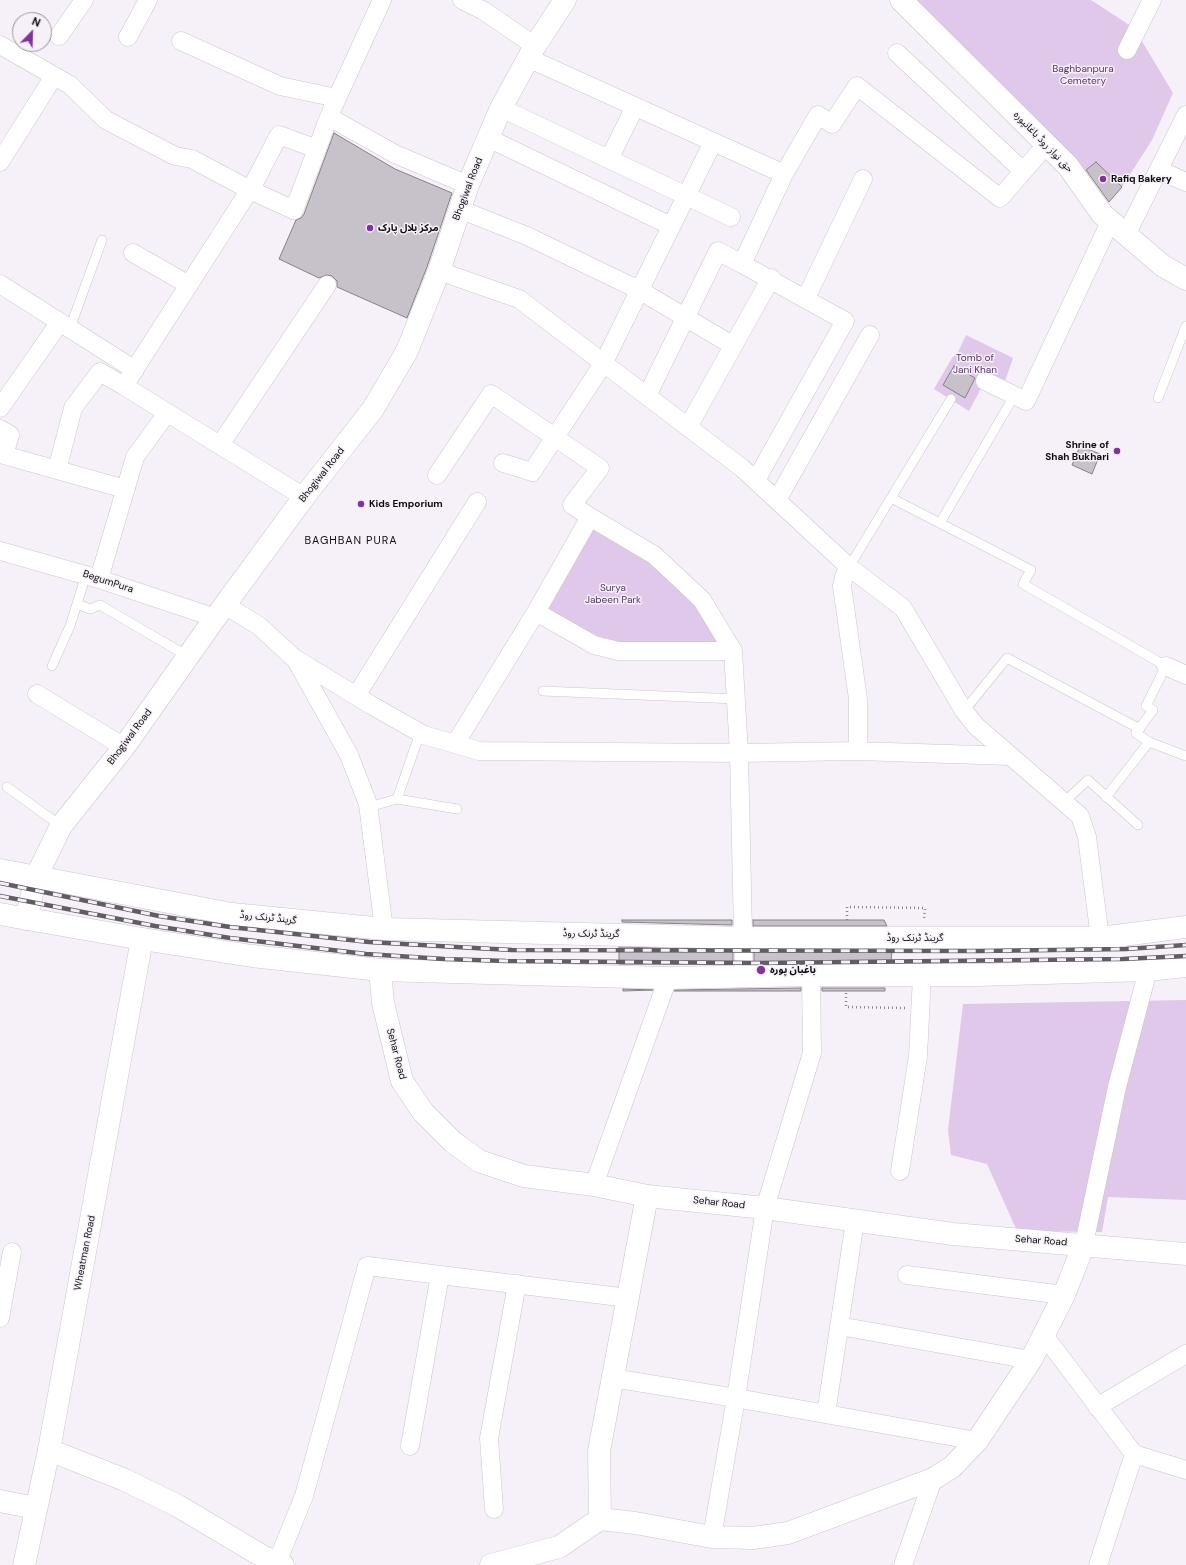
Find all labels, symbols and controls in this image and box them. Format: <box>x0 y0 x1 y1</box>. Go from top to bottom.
north arrow <box>12 12 52 52</box>
text: N <box>30 14 43 30</box>
park label: Baghbanpura Cemetery <box>1052 63 1114 86</box>
street label: حق نواز روڈ باغانپورہ <box>1011 109 1075 175</box>
street label: Bhogiwal Road <box>450 156 486 222</box>
place label: Rafiq Bakery <box>1111 173 1172 185</box>
marker: Rafiq Bakery <box>1098 174 1108 184</box>
place label: مرکز بلال پارک <box>378 222 439 234</box>
marker: مرکز بلال پارک <box>365 223 375 233</box>
park label: Tomb of Jani Khan <box>953 352 997 376</box>
place label: Shrine of Shah Bukhari <box>1045 439 1109 462</box>
street label: Bhogiwal Road <box>297 445 347 505</box>
marker: Shrine of Shah Bukhari <box>1112 446 1122 456</box>
place label: Kids Emporium <box>369 498 443 510</box>
marker: Kids Emporium <box>356 499 366 509</box>
district label: BAGHBAN PURA <box>305 534 397 548</box>
street label: BegumPura <box>81 568 135 596</box>
park label: Surya Jabeen Park <box>585 582 641 606</box>
street label: Bhogiwal Road <box>105 707 155 767</box>
street label: گرینڈ ٹرنک روڈ <box>239 909 297 927</box>
street label: گرینڈ ٹرنک روڈ <box>562 928 620 940</box>
street label: گرینڈ ٹرنک روڈ <box>887 932 943 944</box>
marker: باغبان پورہ <box>755 964 767 976</box>
place label: باغبان پورہ <box>770 964 816 976</box>
street label: Sehar Road <box>383 1027 409 1081</box>
street label: Sehar Road <box>692 1194 746 1212</box>
street label: Wheatman Road <box>72 1214 98 1292</box>
street label: Sehar Road <box>1014 1233 1068 1249</box>

